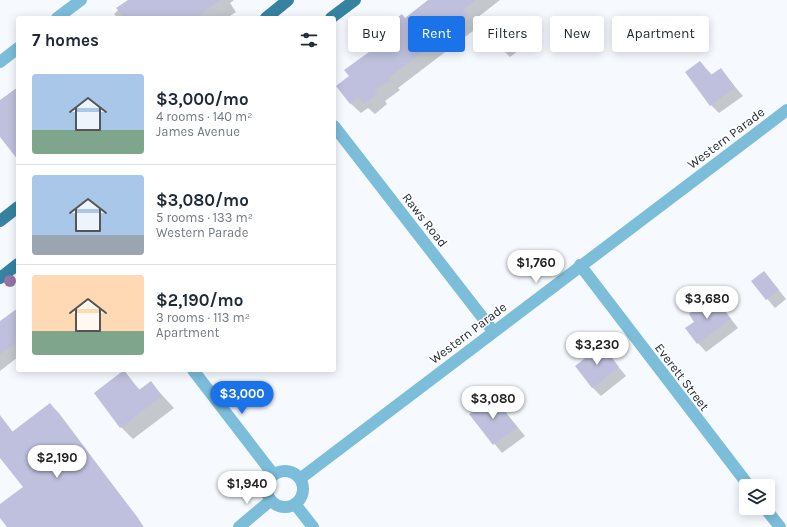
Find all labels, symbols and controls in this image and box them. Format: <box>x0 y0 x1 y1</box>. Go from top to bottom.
chip: Buy <box>348 16 400 52</box>
chip: Rent <box>408 16 465 52</box>
chip: Filters <box>473 16 542 52</box>
chip: New <box>550 16 604 52</box>
chip: Apartment <box>612 16 709 52</box>
icon: filters <box>298 29 320 51</box>
text: 7 homes <box>32 30 99 50</box>
text: $3,000/mo <box>156 89 249 109</box>
icon: home <box>64 90 112 138</box>
street label: Western Parade <box>685 104 768 172</box>
text: 4 rooms · 140 m² <box>156 109 252 124</box>
text: James Avenue <box>156 124 240 139</box>
text: $3,080/mo <box>156 190 249 210</box>
street label: Raws Road <box>399 190 451 250</box>
icon: home <box>64 191 112 239</box>
text: 5 rooms · 133 m² <box>156 210 253 225</box>
text: Western Parade <box>156 225 249 240</box>
pin: $1,760 <box>503 250 569 284</box>
text: $1,760 <box>516 255 556 270</box>
pin: $3,680 <box>674 286 740 320</box>
text: $2,190/mo <box>156 290 243 310</box>
icon: home <box>64 291 112 339</box>
text: $3,680 <box>685 291 729 306</box>
street label: Western Parade <box>427 299 510 367</box>
text: 3 rooms · 113 m² <box>156 310 250 325</box>
text: Apartment <box>156 325 219 340</box>
pin: $3,230 <box>564 332 630 366</box>
text: $3,230 <box>575 337 619 352</box>
street label: Everett Street <box>652 340 712 414</box>
pin: $3,000 <box>209 381 275 415</box>
text: $3,000 <box>220 386 265 401</box>
pin: $3,080 <box>460 386 526 420</box>
text: $3,080 <box>470 391 516 406</box>
pin: $2,190 <box>24 445 90 479</box>
text: $2,190 <box>37 450 77 465</box>
pin: $1,940 <box>214 471 280 505</box>
text: $1,940 <box>227 476 267 491</box>
map controls <box>739 479 775 515</box>
button: layers <box>739 479 775 515</box>

